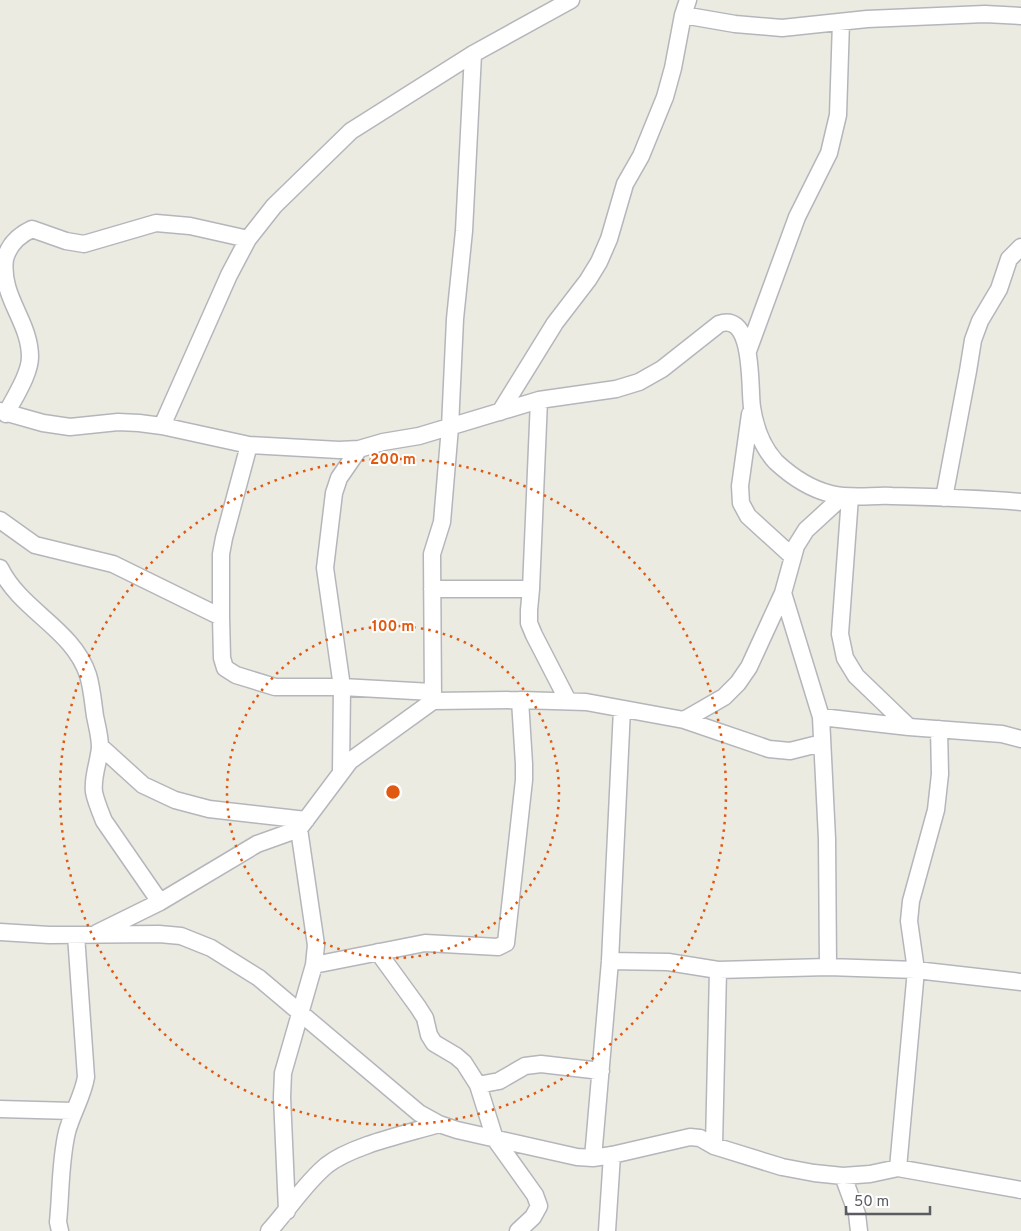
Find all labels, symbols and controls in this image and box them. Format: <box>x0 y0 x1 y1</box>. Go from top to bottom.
text: 200 m <box>370 451 416 470</box>
text: 100 m <box>372 618 414 637</box>
centre of rings <box>384 783 402 801</box>
scale bar <box>846 1184 930 1216</box>
text: 50 m <box>854 1193 889 1212</box>

